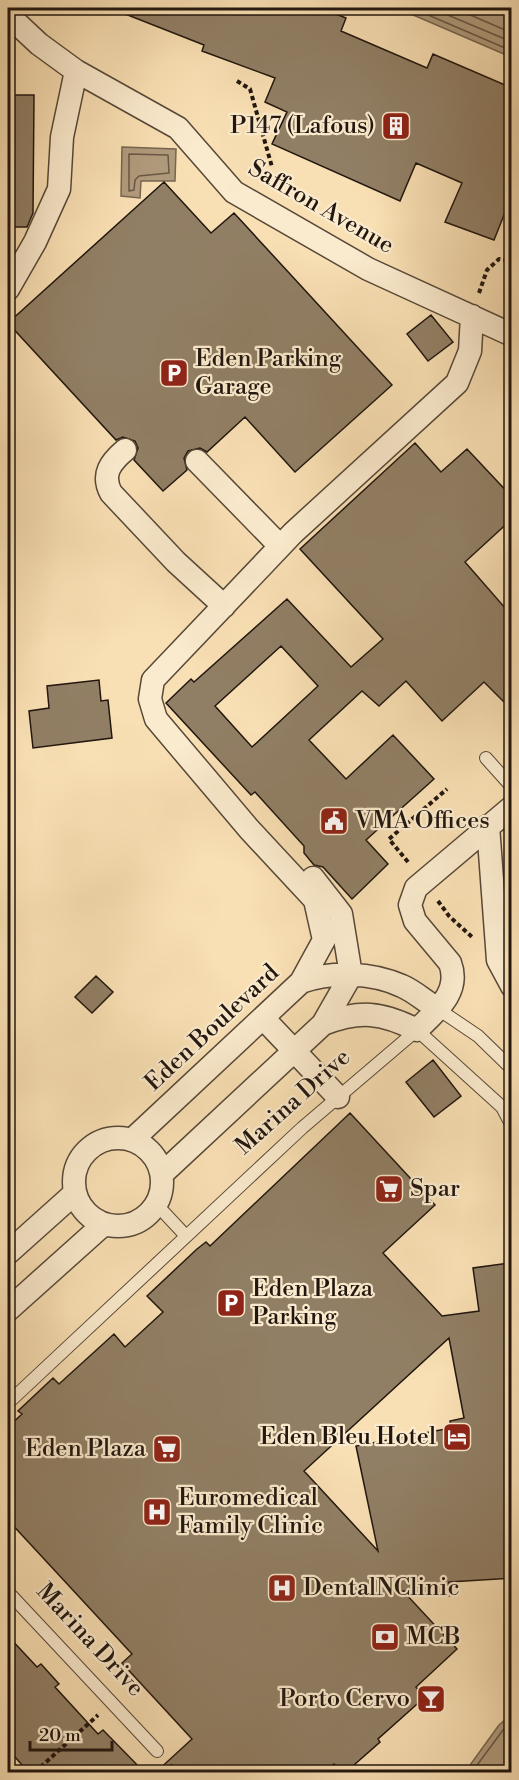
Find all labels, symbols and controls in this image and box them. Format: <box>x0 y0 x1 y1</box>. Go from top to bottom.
building icon: P147 (Lafous) <box>380 110 412 142</box>
place label: P147 (Lafous) <box>230 111 375 141</box>
street label: Saffron Avenue <box>243 153 399 261</box>
place label: Eden Parking Garage <box>195 344 342 402</box>
parking icon: Eden Parking Garage <box>158 357 190 389</box>
public building icon: VMA Offices <box>318 805 350 837</box>
place label: VMA Offices <box>354 806 490 836</box>
street label: Eden Boulevard <box>139 958 286 1098</box>
street label: Marina Drive <box>229 1042 357 1162</box>
supermarket icon: Spar <box>373 1173 405 1205</box>
place label: Spar <box>410 1174 460 1204</box>
place label: Eden Plaza Parking <box>252 1274 374 1332</box>
parking icon: Eden Plaza Parking <box>215 1287 247 1319</box>
hotel icon: Eden Bleu Hotel <box>441 1421 473 1453</box>
place label: Eden Bleu Hotel <box>260 1422 436 1452</box>
supermarket icon: Eden Plaza <box>151 1433 183 1465</box>
place label: Eden Plaza <box>25 1434 147 1464</box>
place label: Euromedical Family Clinic <box>178 1483 323 1541</box>
hospital icon: Euromedical Family Clinic <box>141 1496 173 1528</box>
hospital icon: DentalNClinic <box>266 1572 298 1604</box>
place label: DentalNClinic <box>303 1573 460 1603</box>
street label: Marina Drive <box>30 1577 150 1703</box>
bank icon: MCB <box>369 1621 401 1653</box>
place label: MCB <box>406 1622 461 1652</box>
bar icon: Porto Cervo <box>415 1683 447 1715</box>
place label: Porto Cervo <box>279 1684 410 1714</box>
scale bar <box>30 1714 112 1752</box>
text: 20 m <box>39 1724 81 1747</box>

